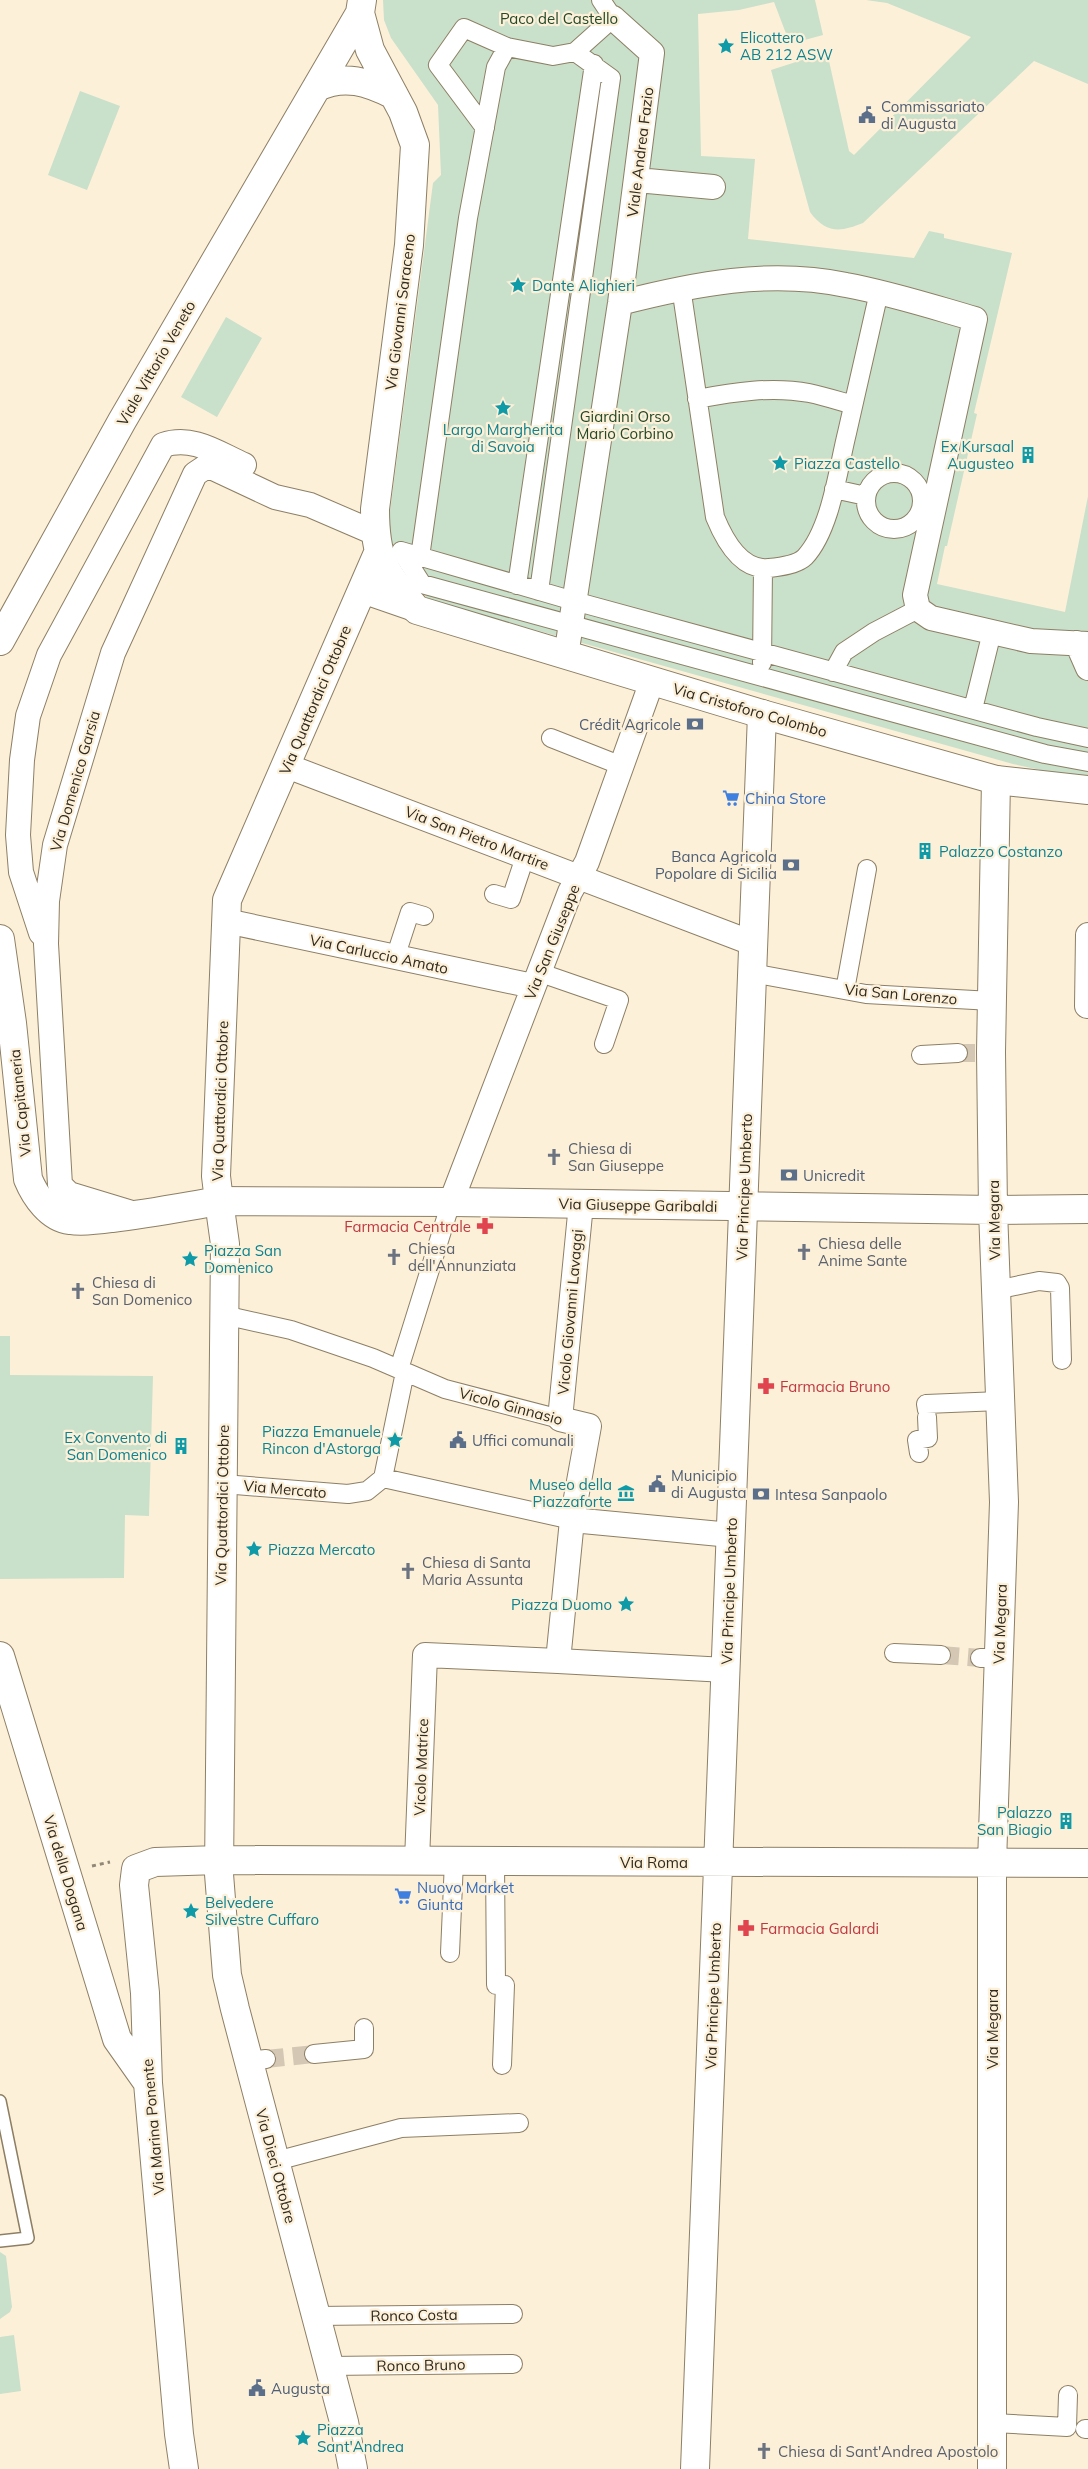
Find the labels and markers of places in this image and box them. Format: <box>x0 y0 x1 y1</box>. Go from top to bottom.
place label: Elicottero AB 212 ASW <box>740 28 833 64</box>
place icon: Elicottero AB 212 ASW <box>716 36 736 56</box>
place label: Commissariato di Augusta <box>881 97 985 133</box>
public building icon: Commissariato di Augusta <box>857 105 877 125</box>
place icon: Dante Alighieri <box>508 275 528 295</box>
place label: Dante Alighieri <box>532 276 635 295</box>
place icon: Largo Margherita di Savoia <box>493 398 513 418</box>
place label: Largo Margherita di Savoia <box>443 420 563 456</box>
place label: Ex Kursaal Augusteo <box>941 437 1014 473</box>
building icon: Ex Kursaal Augusteo <box>1018 445 1038 465</box>
place icon: Piazza Castello <box>770 453 790 473</box>
place label: Piazza Castello <box>794 454 900 473</box>
bank icon: Crédit Agricole <box>685 714 705 734</box>
place label: Crédit Agricole <box>579 715 681 734</box>
supermarket icon: China Store <box>721 788 741 808</box>
place label: China Store <box>745 789 826 808</box>
building icon: Palazzo Costanzo <box>915 841 935 861</box>
place label: Palazzo Costanzo <box>939 842 1063 861</box>
place label: Banca Agricola Popolare di Sicilia <box>655 847 777 883</box>
bank icon: Banca Agricola Popolare di Sicilia <box>781 855 801 875</box>
place label: Chiesa di San Giuseppe <box>568 1139 664 1175</box>
church icon: Chiesa di San Giuseppe <box>544 1147 564 1167</box>
bank icon: Unicredit <box>779 1165 799 1185</box>
place label: Unicredit <box>803 1166 865 1185</box>
pharmacy icon: Farmacia Centrale <box>475 1216 495 1236</box>
place label: Farmacia Centrale <box>344 1217 471 1236</box>
place label: Chiesa delle Anime Sante <box>818 1234 907 1270</box>
place label: Chiesa dell'Annunziata <box>408 1239 516 1275</box>
place label: Piazza San Domenico <box>204 1241 282 1277</box>
church icon: Chiesa delle Anime Sante <box>794 1242 814 1262</box>
church icon: Chiesa dell'Annunziata <box>384 1247 404 1267</box>
place icon: Piazza San Domenico <box>180 1249 200 1269</box>
place label: Chiesa di San Domenico <box>92 1273 192 1309</box>
church icon: Chiesa di San Domenico <box>68 1281 88 1301</box>
pharmacy icon: Farmacia Bruno <box>756 1376 776 1396</box>
place label: Farmacia Bruno <box>780 1377 890 1396</box>
place label: Piazza Emanuele Rincon d'Astorga <box>262 1422 381 1458</box>
place label: Ex Convento di San Domenico <box>64 1428 167 1464</box>
place icon: Piazza Emanuele Rincon d'Astorga <box>385 1430 405 1450</box>
public building icon: Uffici comunali <box>448 1430 468 1450</box>
place label: Uffici comunali <box>472 1431 574 1450</box>
building icon: Ex Convento di San Domenico <box>171 1436 191 1456</box>
place label: Municipio di Augusta <box>671 1466 746 1502</box>
public building icon: Municipio di Augusta <box>647 1474 667 1494</box>
place label: Museo della Piazzaforte <box>529 1475 612 1511</box>
museum icon: Museo della Piazzaforte <box>616 1483 636 1503</box>
bank icon: Intesa Sanpaolo <box>751 1484 771 1504</box>
place label: Intesa Sanpaolo <box>775 1485 887 1504</box>
place icon: Piazza Mercato <box>244 1539 264 1559</box>
place label: Piazza Mercato <box>268 1540 375 1559</box>
place label: Chiesa di Santa Maria Assunta <box>422 1553 531 1589</box>
church icon: Chiesa di Santa Maria Assunta <box>398 1561 418 1581</box>
place icon: Piazza Duomo <box>616 1594 636 1614</box>
place label: Piazza Duomo <box>511 1595 612 1614</box>
place label: Palazzo San Biagio <box>977 1803 1052 1839</box>
building icon: Palazzo San Biagio <box>1056 1811 1076 1831</box>
place label: Nuovo Market Giunta <box>417 1878 514 1914</box>
supermarket icon: Nuovo Market Giunta <box>393 1886 413 1906</box>
place label: Belvedere Silvestre Cuffaro <box>205 1893 319 1929</box>
place icon: Belvedere Silvestre Cuffaro <box>181 1901 201 1921</box>
pharmacy icon: Farmacia Galardi <box>736 1918 756 1938</box>
place label: Farmacia Galardi <box>760 1919 879 1938</box>
public building icon: Augusta <box>247 2378 267 2398</box>
place label: Augusta <box>271 2379 330 2398</box>
place label: Piazza Sant'Andrea <box>317 2420 404 2456</box>
place icon: Piazza Sant'Andrea <box>293 2428 313 2448</box>
church icon: Chiesa di Sant'Andrea Apostolo <box>754 2441 774 2461</box>
place label: Chiesa di Sant'Andrea Apostolo <box>778 2442 998 2461</box>

